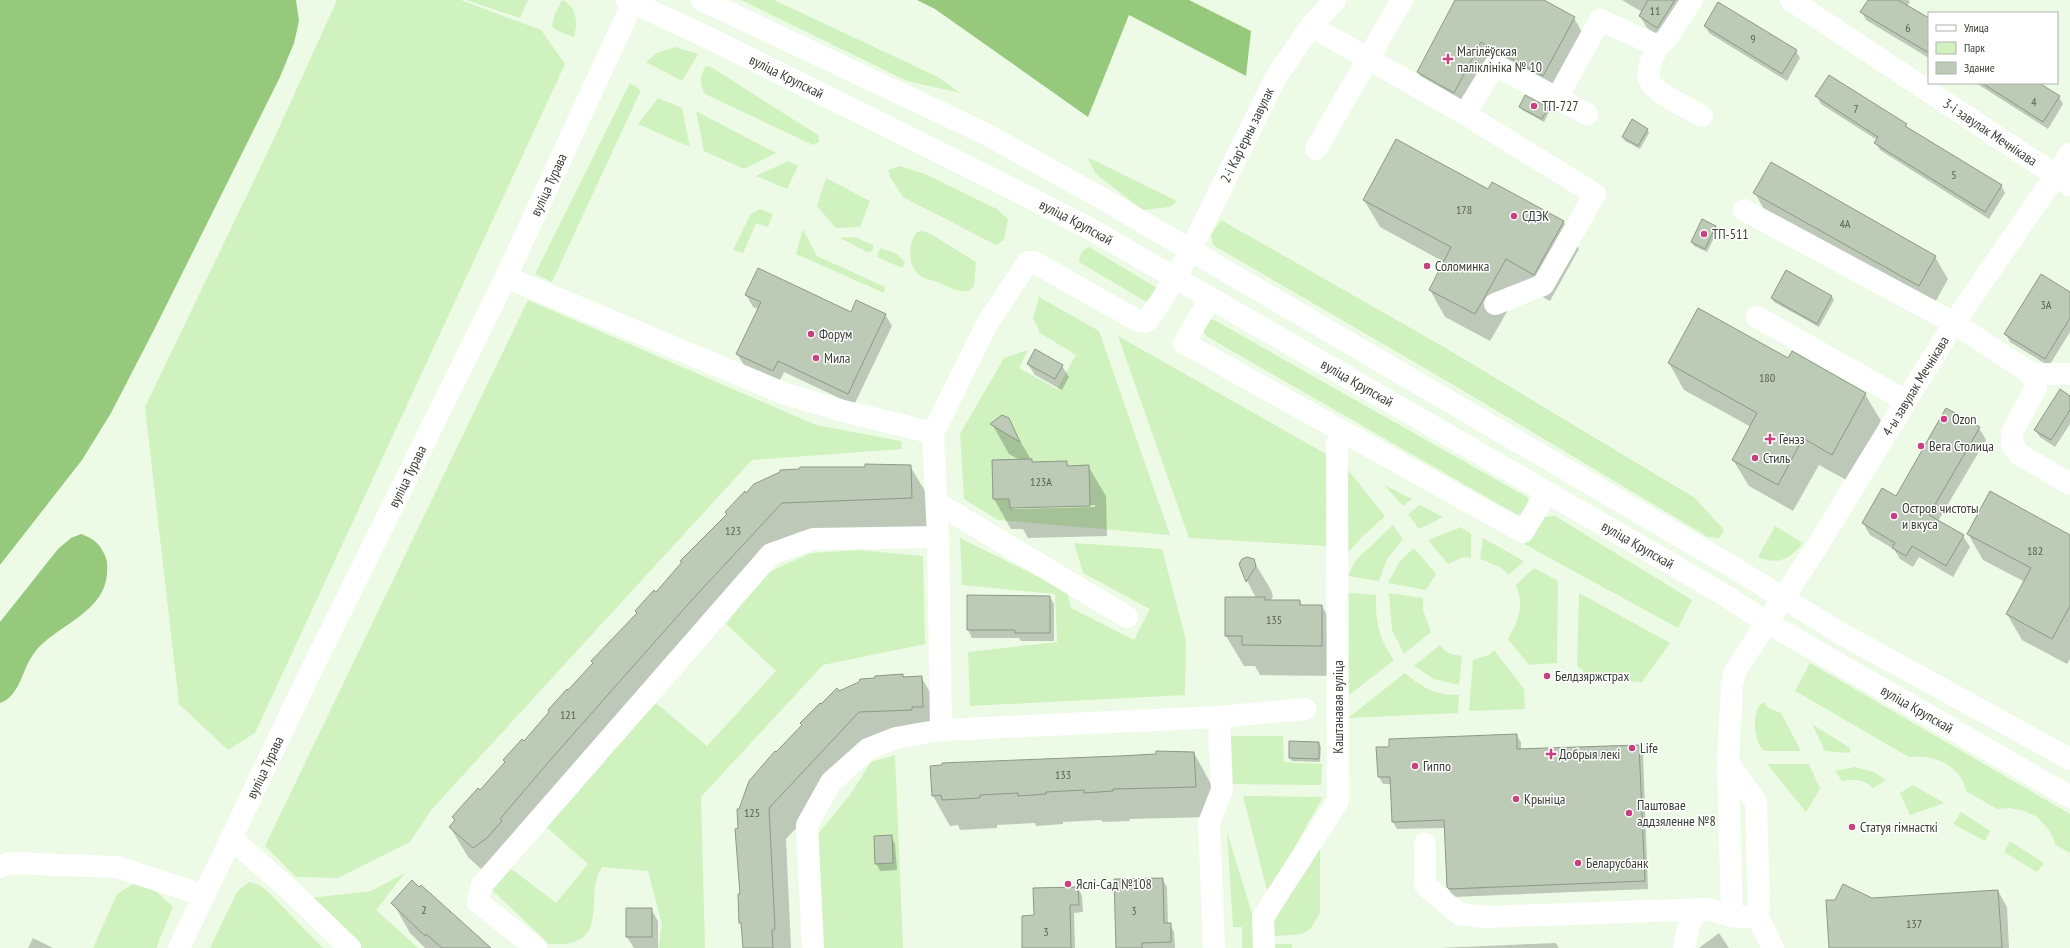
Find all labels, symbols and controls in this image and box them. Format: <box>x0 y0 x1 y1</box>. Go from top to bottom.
house number: 11 <box>1650 3 1660 18</box>
legend <box>1928 12 2058 84</box>
house number: 6 <box>1905 20 1911 35</box>
text: Улица <box>1964 20 1989 35</box>
house number: 9 <box>1750 31 1756 46</box>
text: Парк <box>1964 40 1985 55</box>
place label: Магілёўская паліклініка № 10 <box>1457 42 1542 76</box>
street label: вуліца Крупскай <box>746 51 827 103</box>
marker: Магілёўская паліклініка № 10 <box>1442 53 1454 65</box>
text: Здание <box>1964 60 1995 75</box>
street label: 2-і Карʼерны завулак <box>1216 84 1278 186</box>
street label: 3-і завулак Мечнікава <box>1940 94 2041 170</box>
house number: 4 <box>2031 94 2037 109</box>
place label: ТП-727 <box>1542 97 1579 115</box>
marker: ТП-727 <box>1529 101 1539 111</box>
house number: 7 <box>1853 101 1859 116</box>
street label: вуліца Турава <box>526 151 571 219</box>
house number: 5 <box>1951 167 1957 182</box>
street label: вуліца Крупскай <box>1036 195 1116 249</box>
house number: 178 <box>1456 202 1472 217</box>
place label: СДЭК <box>1522 207 1549 225</box>
marker: СДЭК <box>1509 211 1519 221</box>
house number: 4А <box>1839 216 1851 231</box>
place label: ТП-511 <box>1712 225 1749 243</box>
marker: ТП-511 <box>1699 229 1709 239</box>
place label: Соломинка <box>1435 257 1489 275</box>
marker: Соломинка <box>1422 261 1432 271</box>
house number: 3А <box>2040 297 2052 312</box>
place label: Форум <box>819 325 852 343</box>
marker: Форум <box>806 329 816 339</box>
street label: 4-ы завулак Мечнікава <box>1878 333 1953 439</box>
place label: Мила <box>824 349 850 367</box>
marker: Мила <box>811 353 821 363</box>
street label: вуліца Крупскай <box>1318 355 1397 411</box>
house number: 180 <box>1759 370 1775 385</box>
place label: Ozon <box>1952 410 1977 428</box>
marker: Ozon <box>1939 414 1949 424</box>
place label: Генэз <box>1779 430 1805 448</box>
marker: Генэз <box>1764 433 1776 445</box>
place label: Вега Столица <box>1929 437 1994 455</box>
marker: Вега Столица <box>1916 441 1926 451</box>
street label: вуліца Турава <box>384 442 430 510</box>
place label: Стиль <box>1763 449 1790 467</box>
marker: Стиль <box>1750 453 1760 463</box>
house number: 123А <box>1030 474 1052 489</box>
place label: Остров чистоты и вкуса <box>1902 499 1979 533</box>
marker: Остров чистоты и вкуса <box>1889 511 1899 521</box>
street label: вуліца Крупскай <box>1598 517 1677 573</box>
house number: 123 <box>725 523 741 538</box>
house number: 182 <box>2027 543 2043 558</box>
house number: 135 <box>1266 612 1282 627</box>
street label: Каштанавая вуліца <box>1329 660 1347 754</box>
place label: Белдзяржстрах <box>1555 667 1629 685</box>
marker: Белдзяржстрах <box>1542 671 1552 681</box>
street label: вуліца Крупскай <box>1878 681 1957 737</box>
house number: 121 <box>560 707 576 722</box>
street label: вуліца Турава <box>242 733 287 802</box>
place label: Life <box>1640 739 1658 757</box>
marker: Life <box>1627 743 1637 753</box>
place label: Добрыя лекі <box>1559 745 1620 763</box>
marker: Добрыя лекі <box>1546 749 1556 759</box>
place label: Гиппо <box>1423 757 1451 775</box>
marker: Гиппо <box>1410 761 1420 771</box>
house number: 133 <box>1055 767 1071 782</box>
place label: Крыніца <box>1524 790 1565 808</box>
marker: Крыніца <box>1511 794 1521 804</box>
place label: Паштовае аддзяленне №8 <box>1637 796 1716 830</box>
house number: 125 <box>744 805 760 820</box>
marker: Паштовае аддзяленне №8 <box>1624 808 1634 818</box>
place label: Статуя гімнасткі <box>1860 818 1938 836</box>
marker: Статуя гімнасткі <box>1847 822 1857 832</box>
place label: Беларусбанк <box>1586 854 1649 872</box>
marker: Беларусбанк <box>1573 858 1583 868</box>
place label: Яслі-Сад №108 <box>1076 875 1152 893</box>
marker: Яслі-Сад №108 <box>1063 879 1073 889</box>
house number: 2 <box>421 902 427 917</box>
house number: 3 <box>1131 903 1137 918</box>
house number: 137 <box>1906 916 1922 931</box>
house number: 3 <box>1043 924 1049 939</box>

